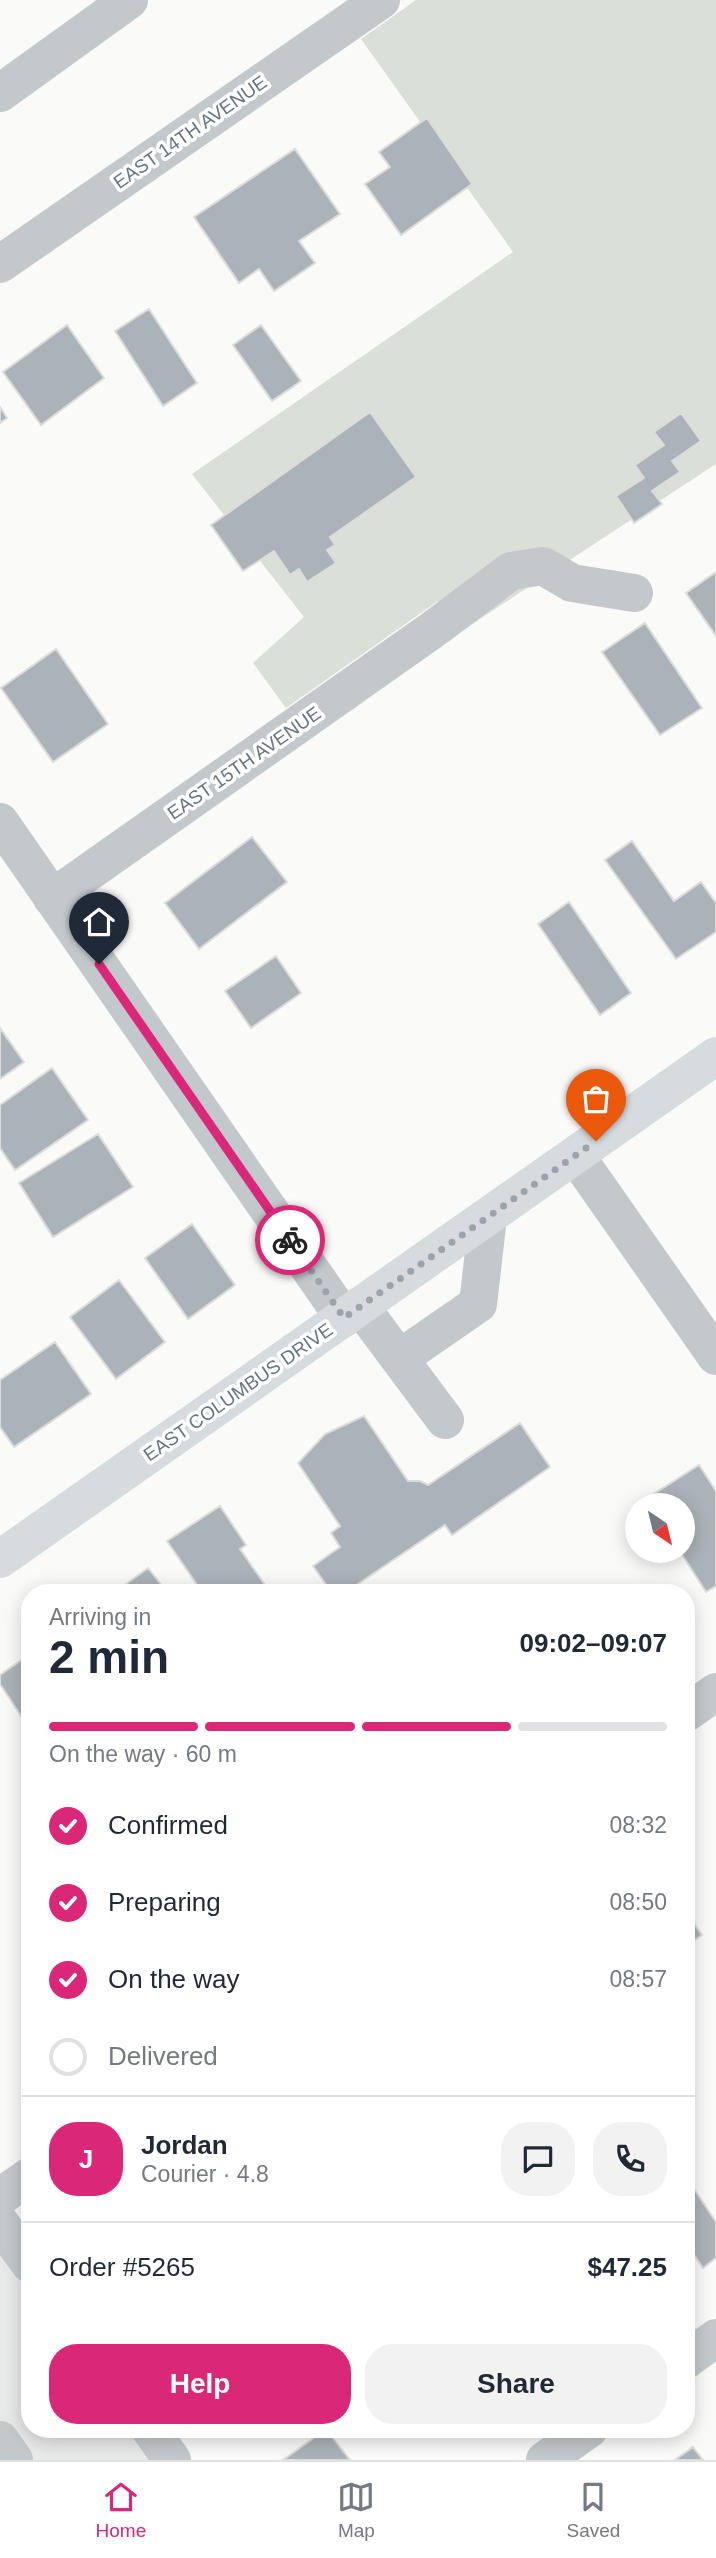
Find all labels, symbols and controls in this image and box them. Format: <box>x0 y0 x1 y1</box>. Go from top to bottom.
street label: EAST 14TH AVENUE <box>109 71 271 193</box>
street label: EAST 15TH AVENUE <box>163 702 325 824</box>
pin <box>69 892 129 964</box>
icon: home <box>80 903 118 941</box>
pin <box>566 1069 626 1141</box>
icon: bag <box>577 1080 615 1118</box>
courier <box>255 1205 325 1275</box>
icon: bike <box>271 1221 309 1259</box>
street label: EAST COLUMBUS DRIVE <box>140 1319 336 1465</box>
north arrow <box>625 1493 695 1563</box>
map controls <box>625 1493 695 1563</box>
text: Arriving in <box>49 1604 151 1630</box>
text: 09:02–09:07 <box>520 1628 667 1658</box>
text: 2 min <box>49 1631 169 1683</box>
text: On the way · 60 m <box>49 1741 237 1767</box>
icon: check <box>49 1807 87 1845</box>
text: Confirmed <box>108 1810 228 1840</box>
text: 08:32 <box>609 1812 667 1838</box>
icon: check <box>49 1884 87 1922</box>
text: Preparing <box>108 1887 221 1917</box>
text: 08:50 <box>609 1889 667 1915</box>
icon: check <box>49 1961 87 1999</box>
text: On the way <box>108 1964 240 1994</box>
text: 08:57 <box>609 1966 667 1992</box>
text: Delivered <box>108 2041 218 2071</box>
button: chat <box>501 2122 575 2196</box>
button: phone <box>593 2122 667 2196</box>
text: Jordan <box>141 2130 228 2160</box>
text: J <box>79 2144 93 2174</box>
text: Courier · 4.8 <box>141 2161 269 2187</box>
text: Order #5265 <box>49 2252 195 2282</box>
text: $47.25 <box>587 2252 667 2282</box>
button: Help <box>49 2344 351 2424</box>
button: Share <box>365 2344 667 2424</box>
tab: Home <box>96 2478 146 2542</box>
tab: Map <box>337 2478 375 2542</box>
tab: Saved <box>567 2478 620 2542</box>

